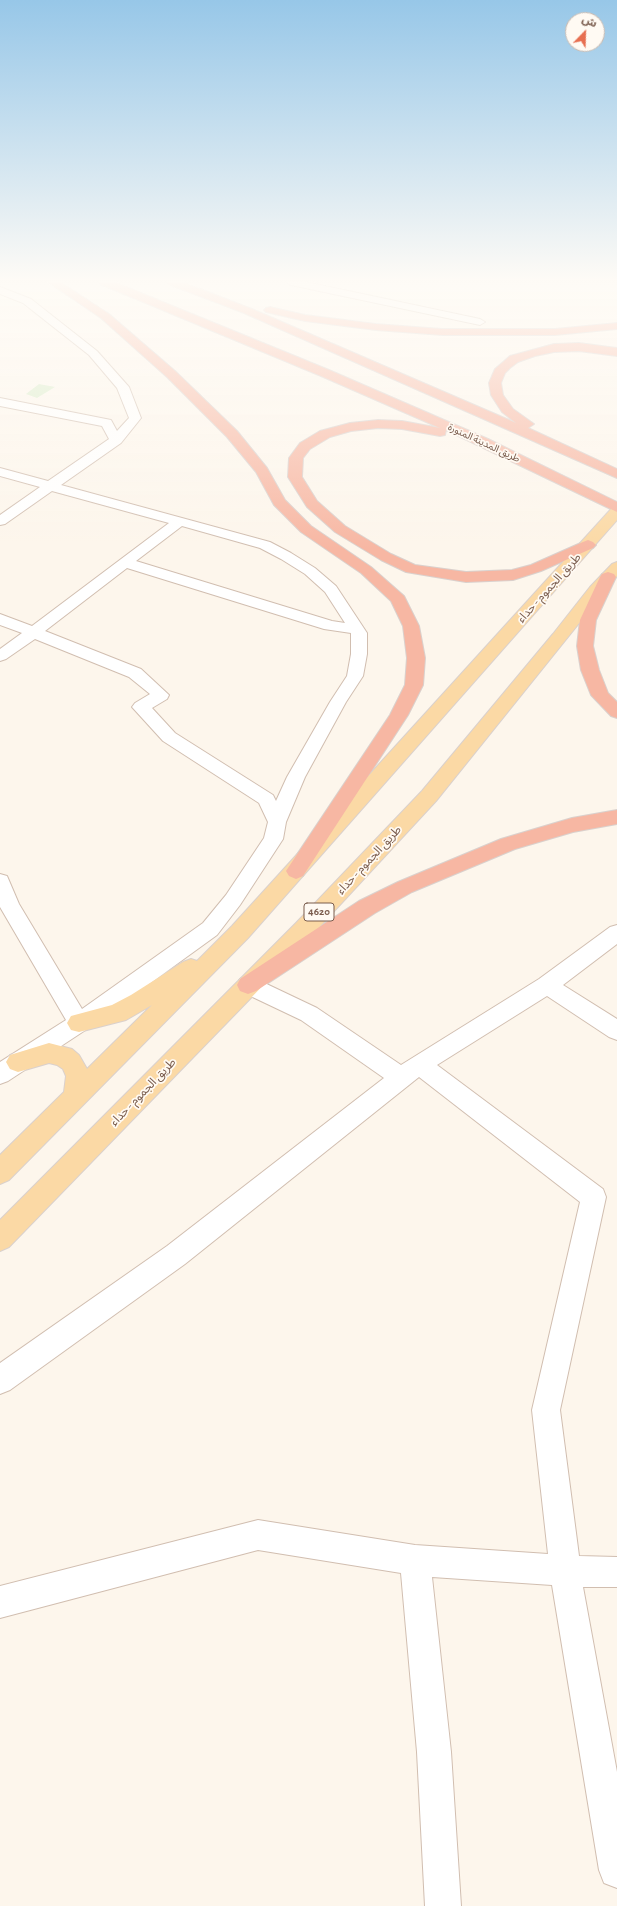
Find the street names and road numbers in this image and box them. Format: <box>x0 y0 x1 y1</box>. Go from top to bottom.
street label: طريق المدينة المنورة <box>446 421 522 465</box>
street label: طريق الجموم - حداء <box>514 550 584 626</box>
street label: طريق الجموم - حداء <box>333 823 405 897</box>
road number: 4620 <box>304 903 334 921</box>
street label: طريق الجموم - حداء <box>107 1055 179 1129</box>

